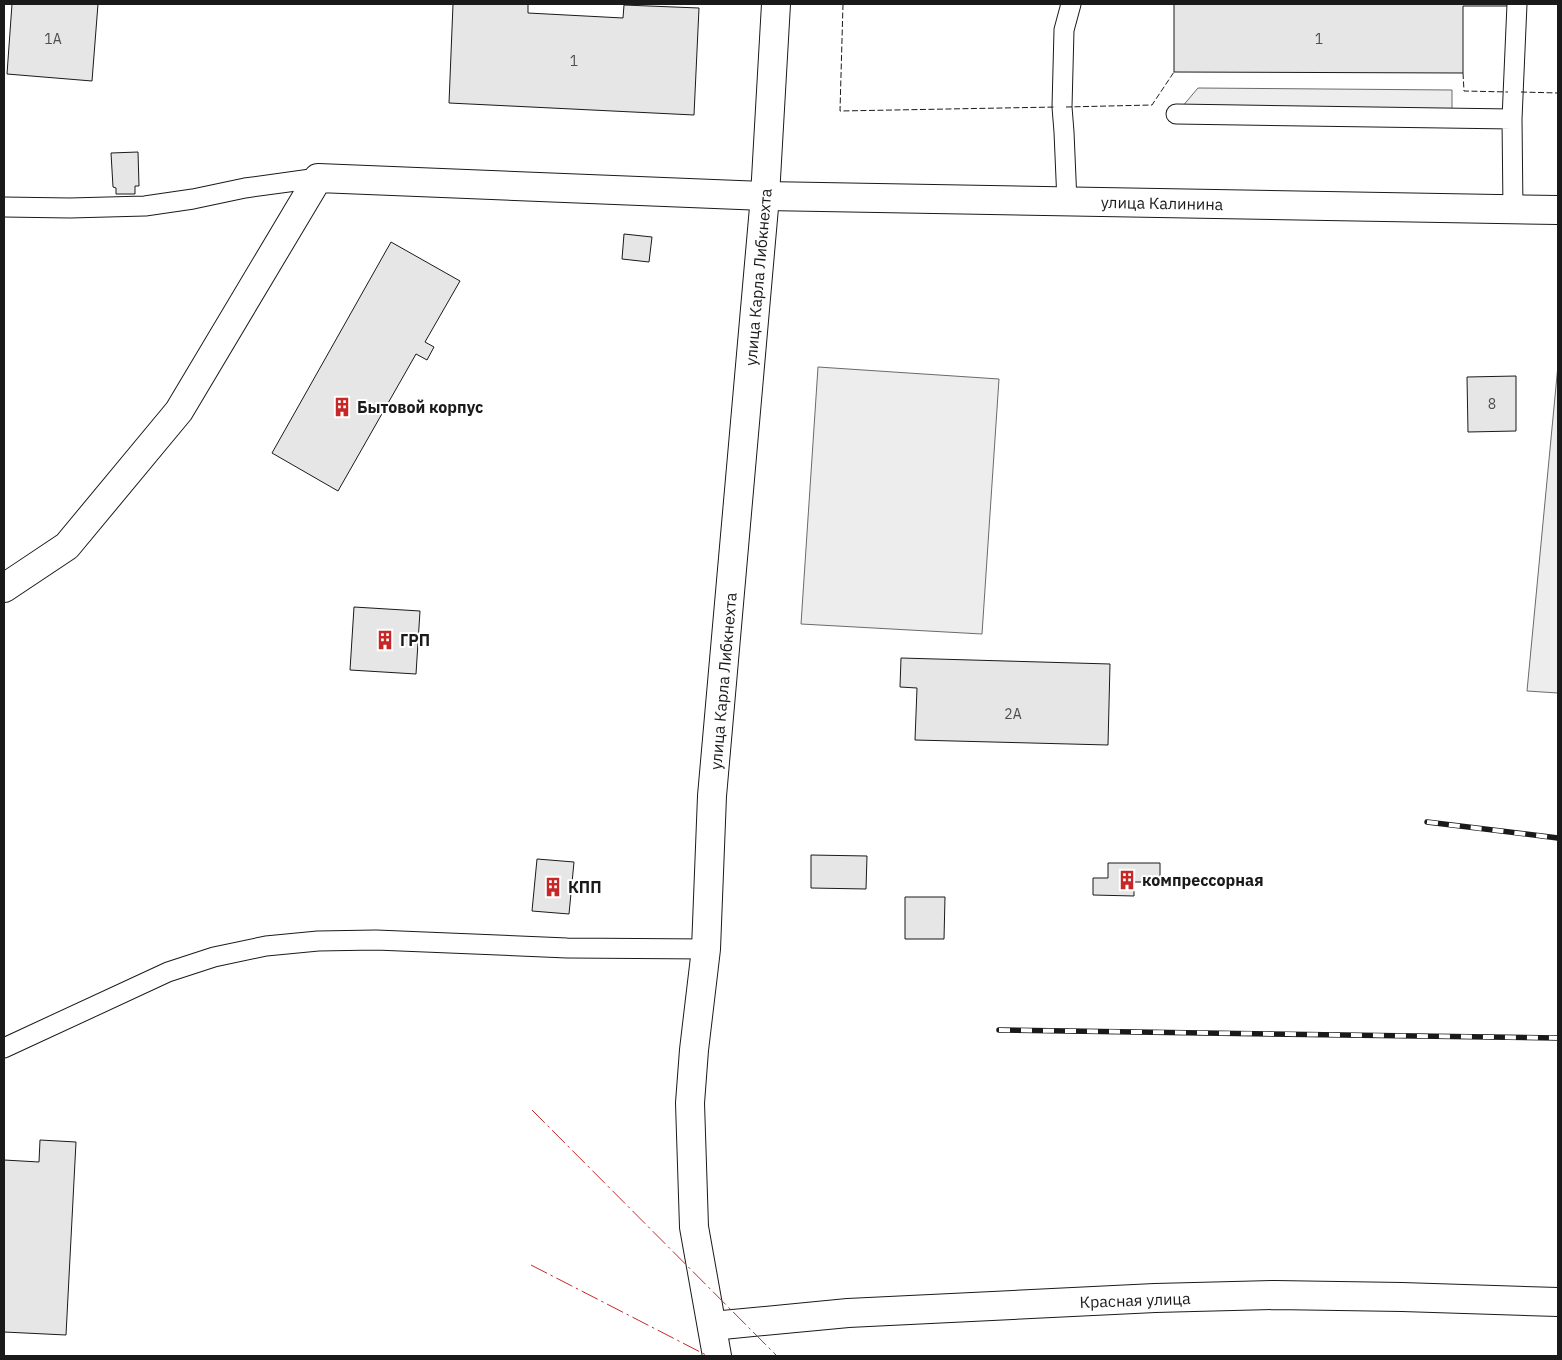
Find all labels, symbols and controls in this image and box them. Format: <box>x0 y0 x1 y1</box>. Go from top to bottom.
house number: 1А <box>44 30 62 48</box>
house number: 1 <box>1315 30 1323 48</box>
house number: 1 <box>570 52 578 70</box>
street label: улица Карла Либкнехта <box>740 187 776 367</box>
street label: улица Калинина <box>1101 192 1224 214</box>
house number: 8 <box>1488 395 1496 413</box>
building icon: Бытовой корпус <box>331 396 353 418</box>
place label: Бытовой корпус <box>357 397 483 417</box>
street label: улица Карла Либкнехта <box>705 591 741 771</box>
building icon: ГРП <box>374 629 396 651</box>
place label: ГРП <box>400 630 430 650</box>
house number: 2А <box>1004 705 1022 723</box>
building icon: компрессорная <box>1116 869 1138 891</box>
place label: компрессорная <box>1142 870 1264 890</box>
building icon: КПП <box>542 876 564 898</box>
place label: КПП <box>568 877 602 897</box>
street label: Красная улица <box>1079 1288 1191 1312</box>

